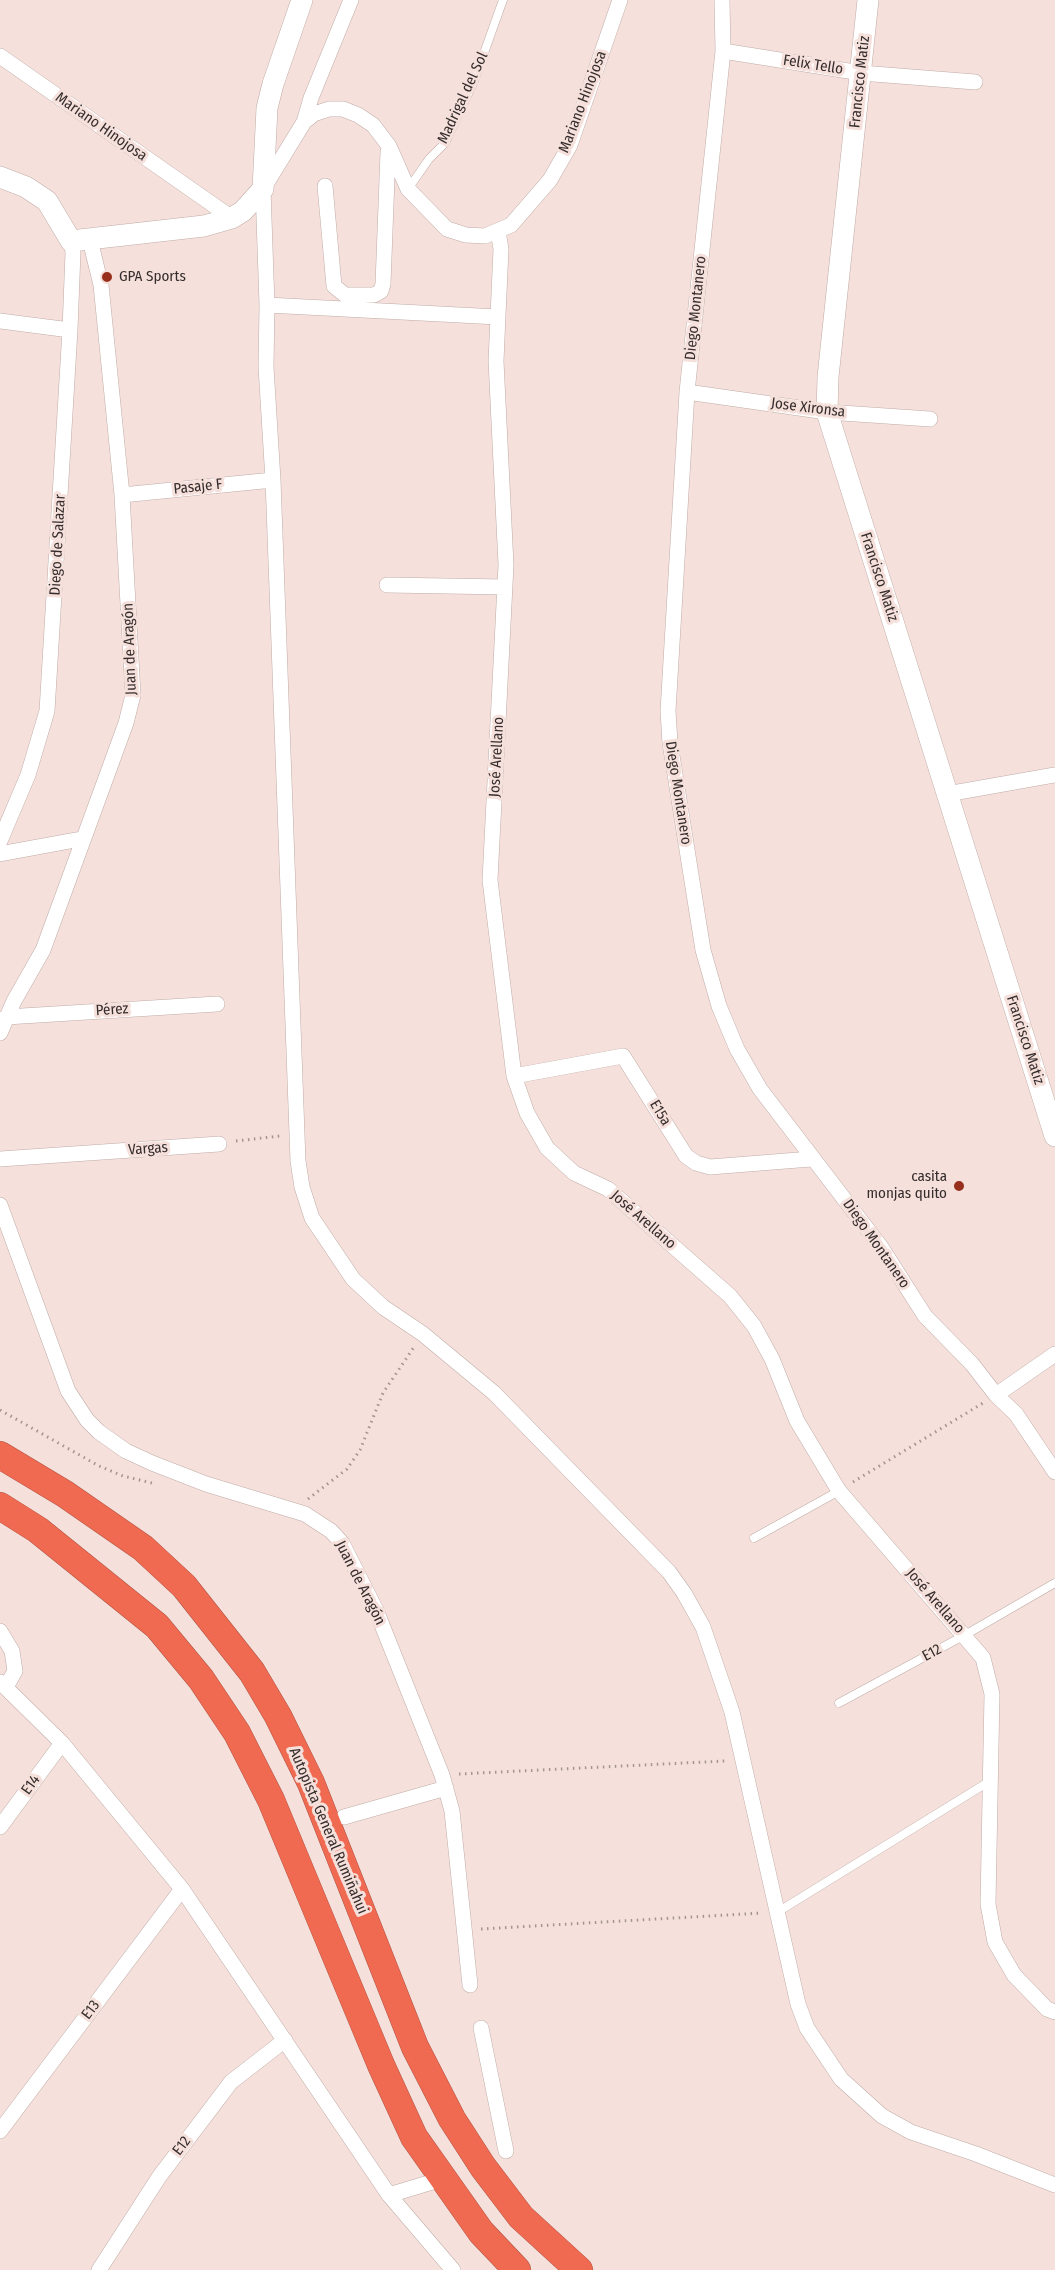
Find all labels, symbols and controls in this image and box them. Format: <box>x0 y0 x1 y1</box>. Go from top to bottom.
street label: Francisco Matiz <box>846 35 874 129</box>
street label: Madrigal del Sol <box>434 49 492 147</box>
street label: Mariano Hinojosa <box>555 49 611 155</box>
street label: Felix Tello <box>782 51 844 79</box>
street label: Mariano Hinojosa <box>52 89 150 165</box>
street label: Diego Montanero <box>682 255 710 361</box>
place label: GPA Sports <box>119 268 186 286</box>
marker: GPA Sports <box>100 270 114 284</box>
street label: Jose Xironsa <box>770 395 846 421</box>
street label: Pasaje F <box>173 475 223 499</box>
street label: Diego de Salazar <box>46 494 70 596</box>
street label: Francisco Matiz <box>856 530 902 624</box>
street label: Juan de Aragón <box>119 603 141 695</box>
street label: José Arellano <box>486 716 508 798</box>
street label: Diego Montanero <box>661 740 695 846</box>
street label: Francisco Matiz <box>1002 993 1048 1087</box>
street label: Pérez <box>95 1000 129 1020</box>
street label: E15a <box>645 1097 675 1129</box>
street label: Vargas <box>128 1139 168 1159</box>
place label: casita monjas quito <box>866 1168 947 1203</box>
marker: casita monjas quito <box>952 1179 966 1193</box>
street label: José Arellano <box>607 1187 679 1253</box>
street label: Diego Montanero <box>839 1196 913 1292</box>
street label: Juan de Aragón <box>331 1538 389 1628</box>
street label: José Arellano <box>902 1565 968 1637</box>
street label: E12 <box>919 1641 945 1665</box>
street label: Autopista General Rumiñahui <box>285 1745 371 1917</box>
street label: E14 <box>18 1772 44 1798</box>
street label: E13 <box>78 1997 104 2023</box>
street label: E12 <box>169 2133 195 2159</box>

